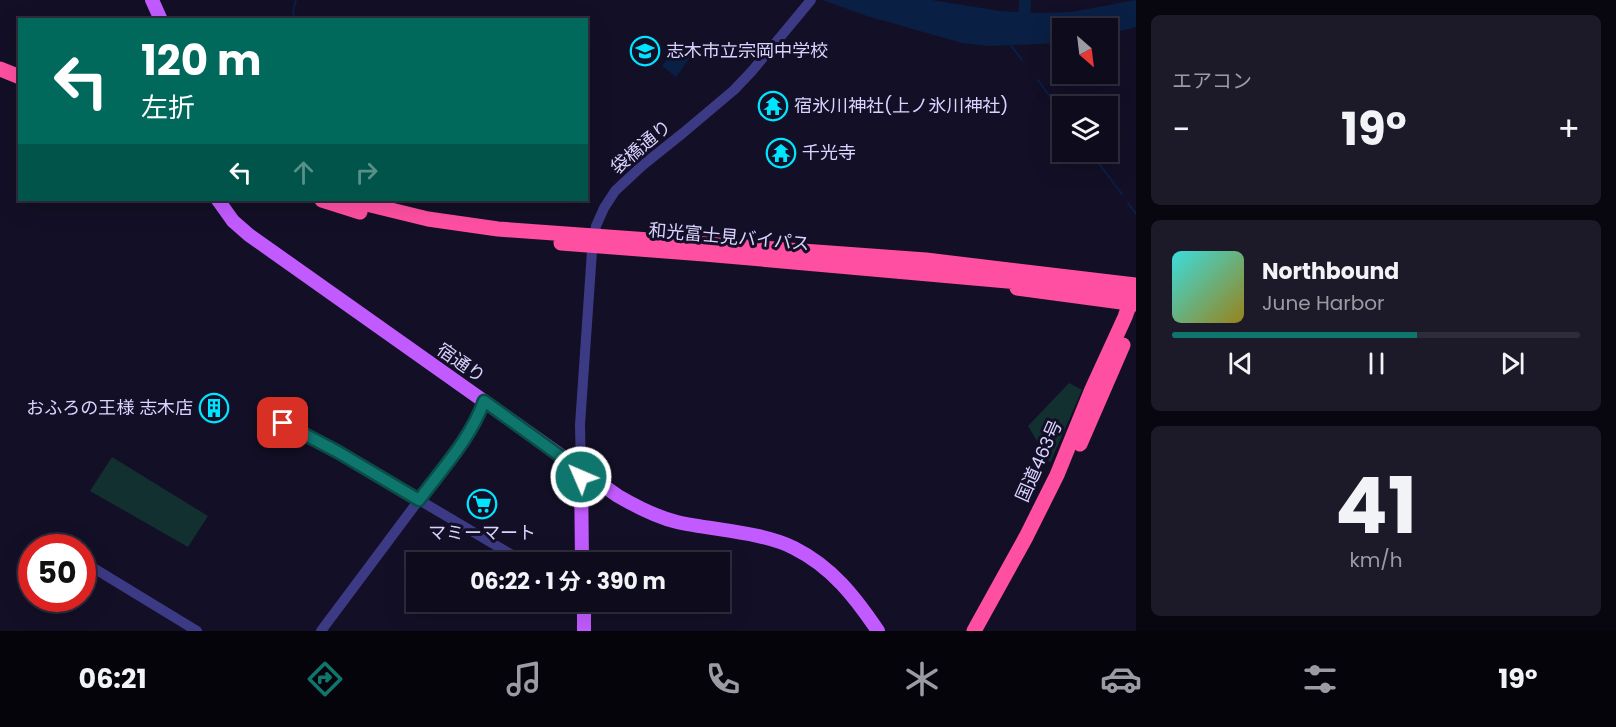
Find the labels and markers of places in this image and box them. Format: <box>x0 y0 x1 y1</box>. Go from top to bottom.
school or university icon: 志木市立宗岡中学校 <box>629 35 661 67</box>
place label: 志木市立宗岡中学校 <box>666 38 828 63</box>
temple icon: 宿氷川神社(上ノ氷川神社) <box>757 90 789 122</box>
place label: 宿氷川神社(上ノ氷川神社) <box>794 93 1008 118</box>
temple icon: 千光寺 <box>765 137 797 169</box>
place label: 千光寺 <box>802 140 856 165</box>
building icon: おふろの王様 志木店 <box>198 392 230 424</box>
place label: おふろの王様 志木店 <box>26 395 193 420</box>
pin <box>257 397 308 448</box>
supermarket icon: マミーマート <box>466 488 498 520</box>
place label: マミーマート <box>428 520 536 545</box>

